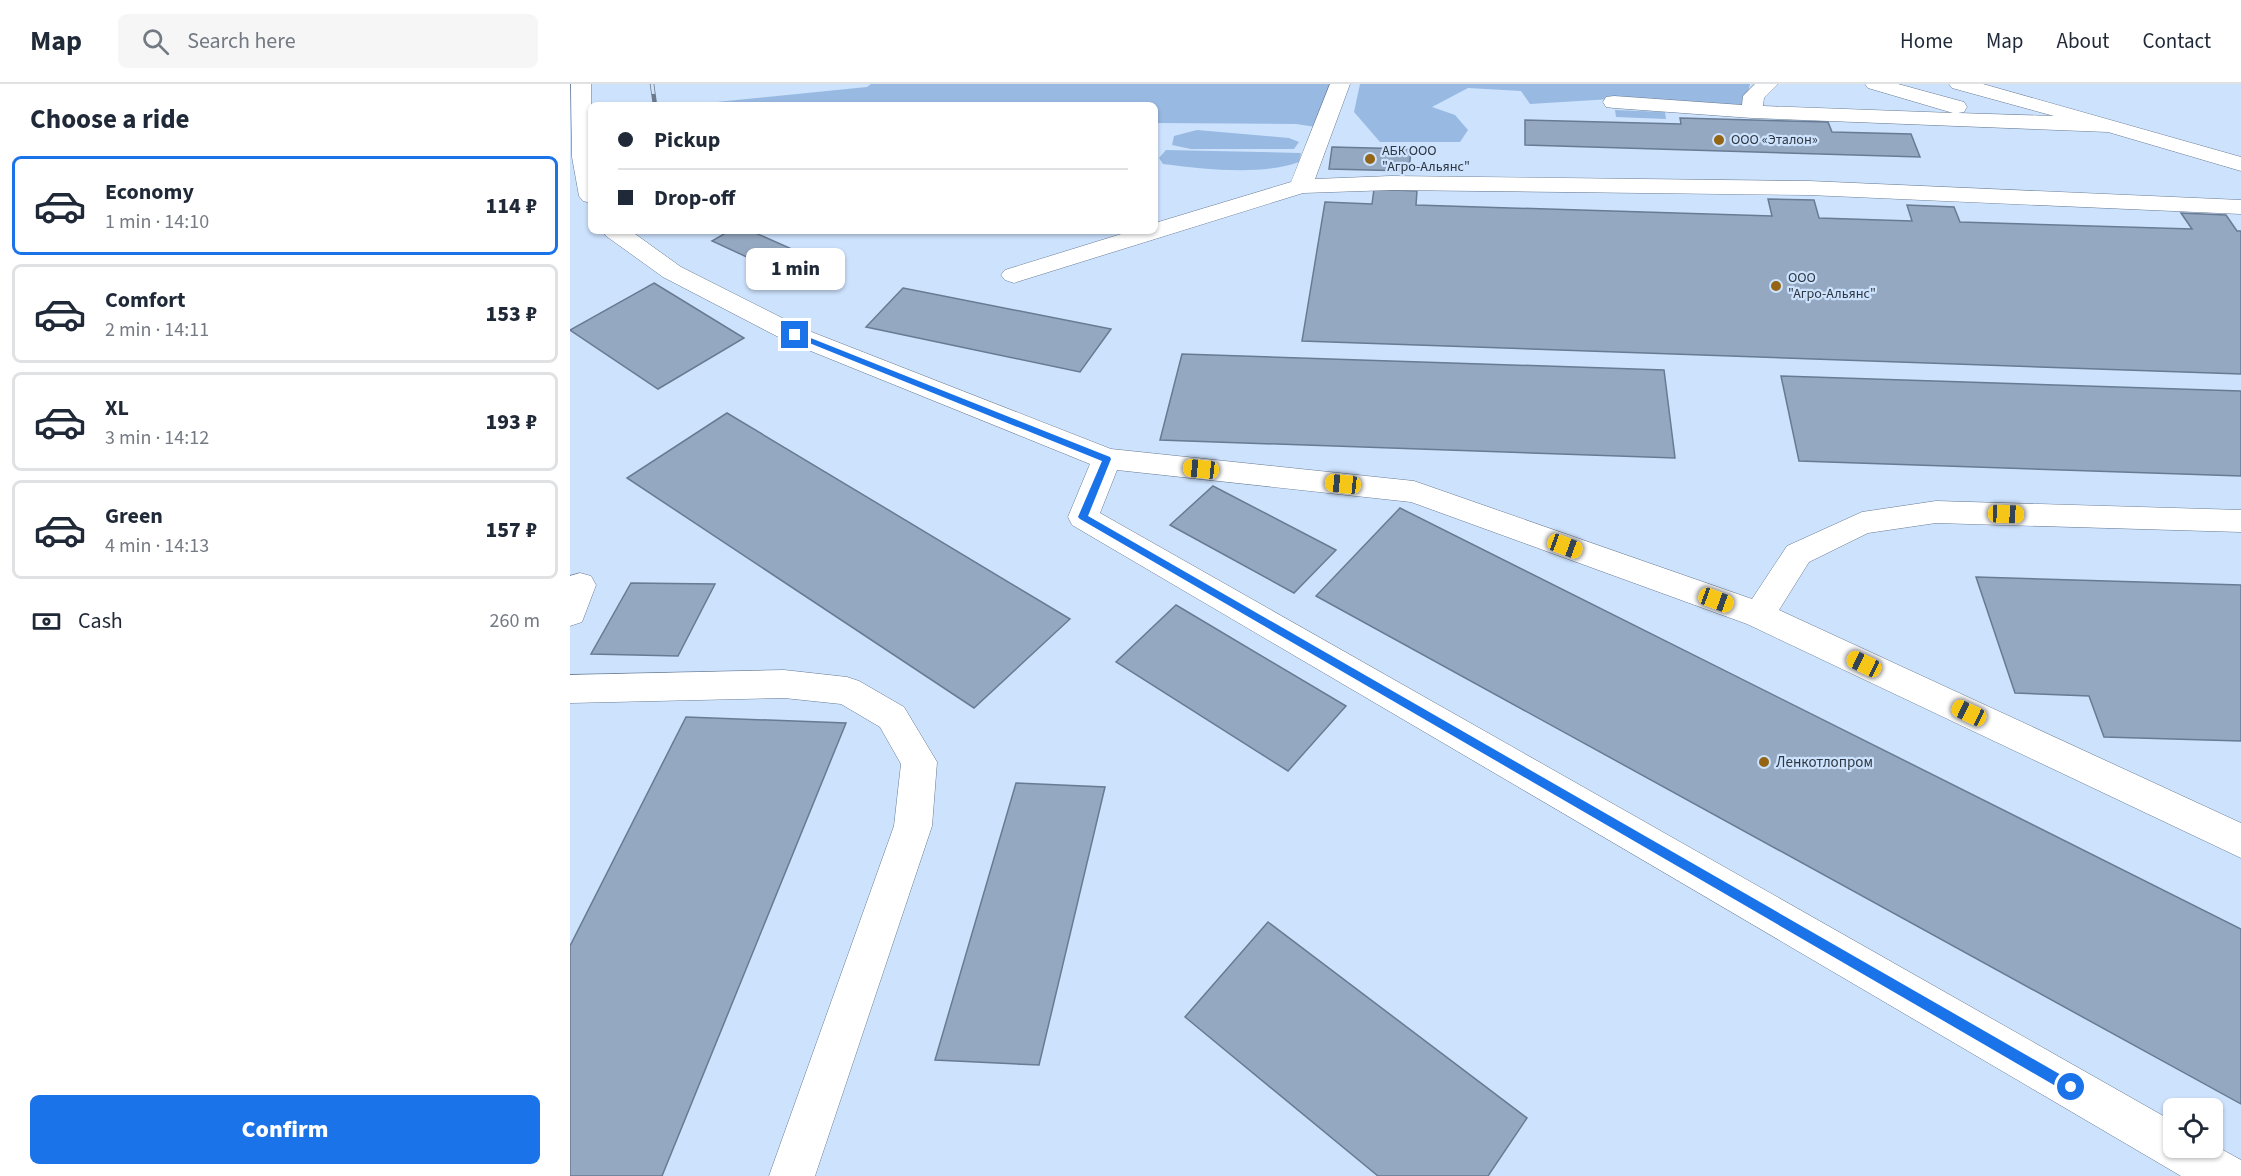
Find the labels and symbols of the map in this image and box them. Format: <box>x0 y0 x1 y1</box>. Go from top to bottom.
place label: ООО «Эталон» <box>1731 130 1818 150</box>
marker: ООО «Эталон» <box>1712 133 1726 147</box>
place label: АБК ООО "Агро-Альянс" <box>1382 141 1470 177</box>
marker: АБК ООО "Агро-Альянс" <box>1363 152 1377 166</box>
callout: 1 min <box>746 248 844 290</box>
place label: ООО "Агро-Альянс" <box>1788 268 1876 304</box>
marker: ООО "Агро-Альянс" <box>1769 279 1783 293</box>
route end <box>781 321 808 348</box>
car <box>1182 458 1220 480</box>
car <box>1324 473 1362 495</box>
car <box>1988 504 2024 524</box>
car <box>1545 531 1585 561</box>
car <box>1696 585 1736 615</box>
car <box>1844 648 1884 680</box>
car <box>1949 697 1989 729</box>
place label: Ленкотлопром <box>1776 752 1873 773</box>
marker: Ленкотлопром <box>1757 755 1771 769</box>
route start <box>2057 1073 2084 1100</box>

